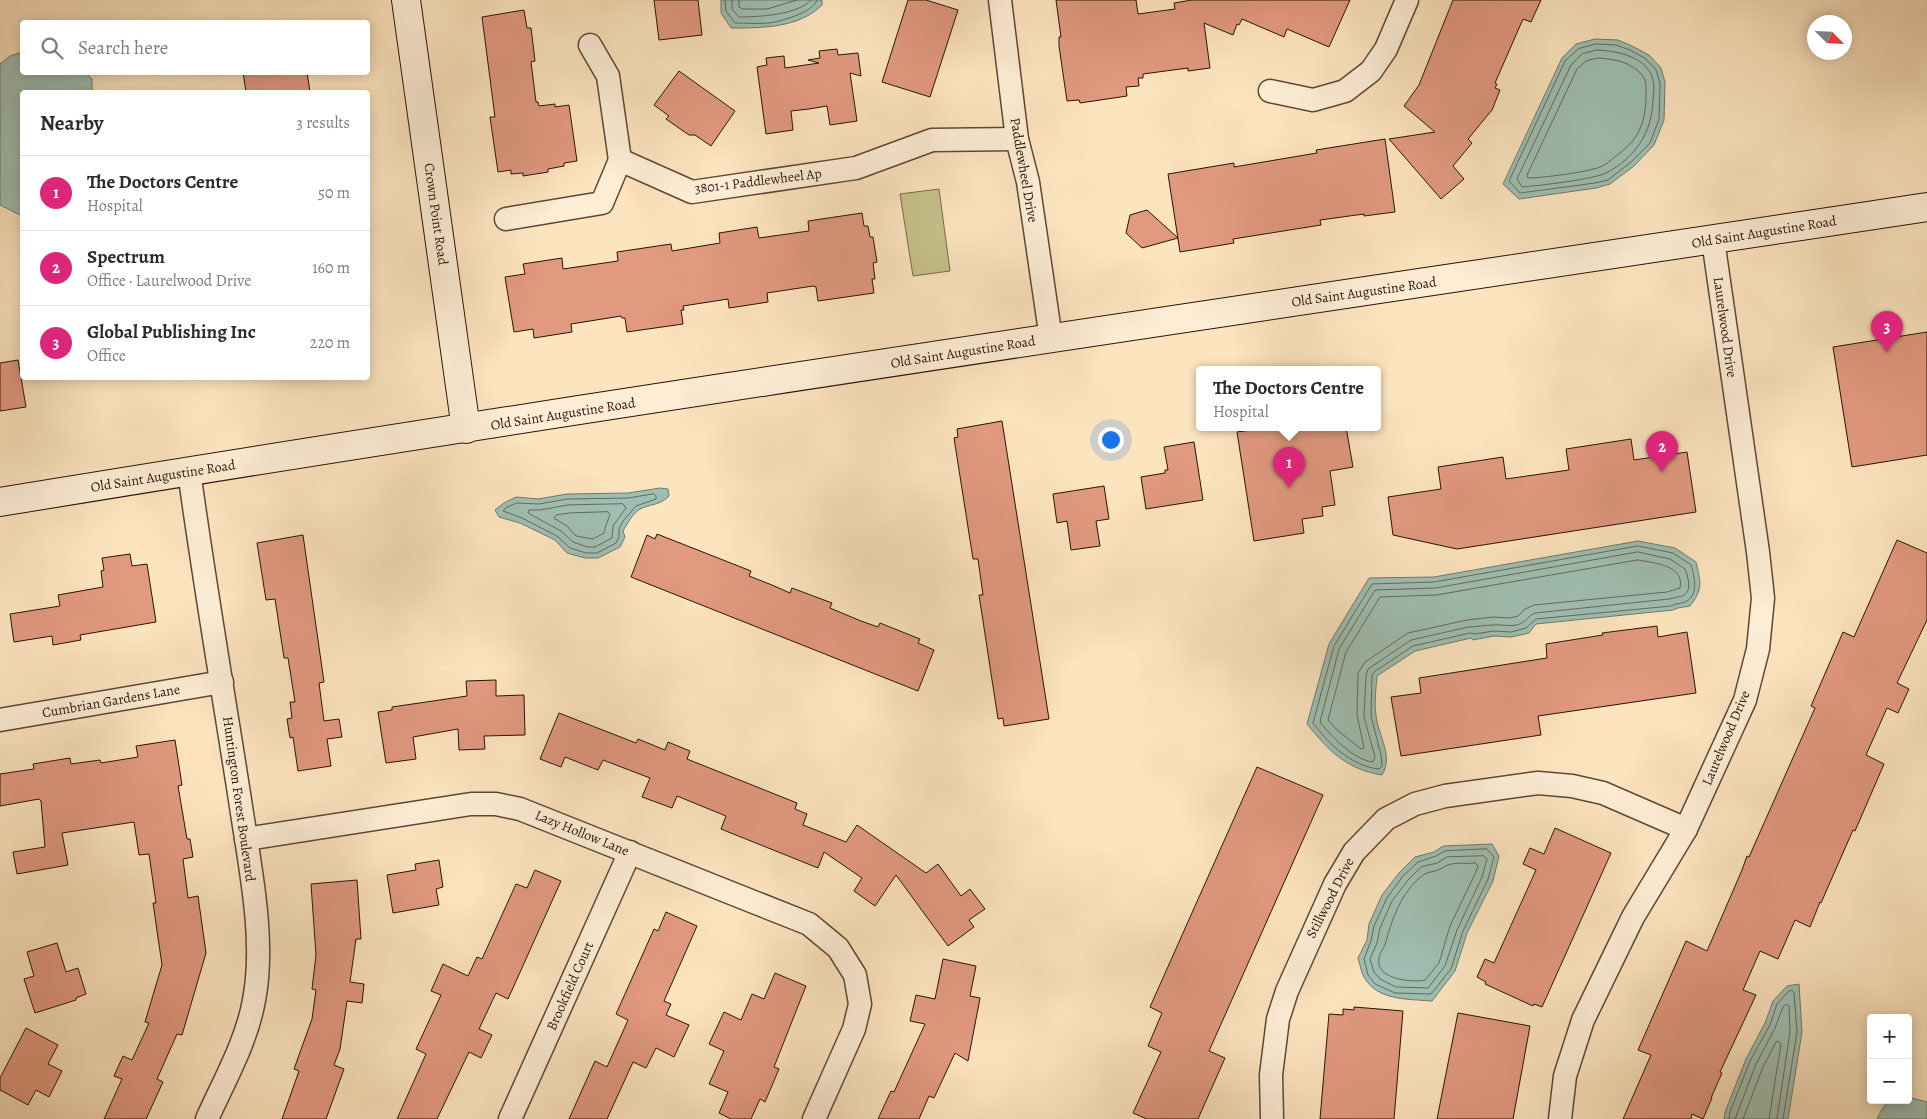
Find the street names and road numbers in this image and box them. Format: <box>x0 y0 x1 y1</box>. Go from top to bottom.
street label: Paddlewheel Drive <box>1005 116 1043 224</box>
street label: Crown Point Road <box>419 162 453 267</box>
street label: 3801-1 Paddlewheel Ap <box>693 164 823 198</box>
street label: Old Saint Augustine Road <box>1690 211 1838 253</box>
street label: Old Saint Augustine Road <box>1290 272 1438 312</box>
street label: Laurelwood Drive <box>1709 275 1741 379</box>
street label: Old Saint Augustine Road <box>889 331 1037 373</box>
street label: Old Saint Augustine Road <box>489 393 637 435</box>
street label: Old Saint Augustine Road <box>89 455 237 497</box>
street label: Cumbrian Gardens Lane <box>41 680 181 722</box>
street label: Laurelwood Drive <box>1697 688 1755 788</box>
street label: Huntington Forest Boulevard <box>218 715 260 883</box>
street label: Lazy Hollow Lane <box>532 805 632 861</box>
street label: Stillwood Drive <box>1302 854 1358 942</box>
street label: Brookfield Court <box>542 938 598 1034</box>

